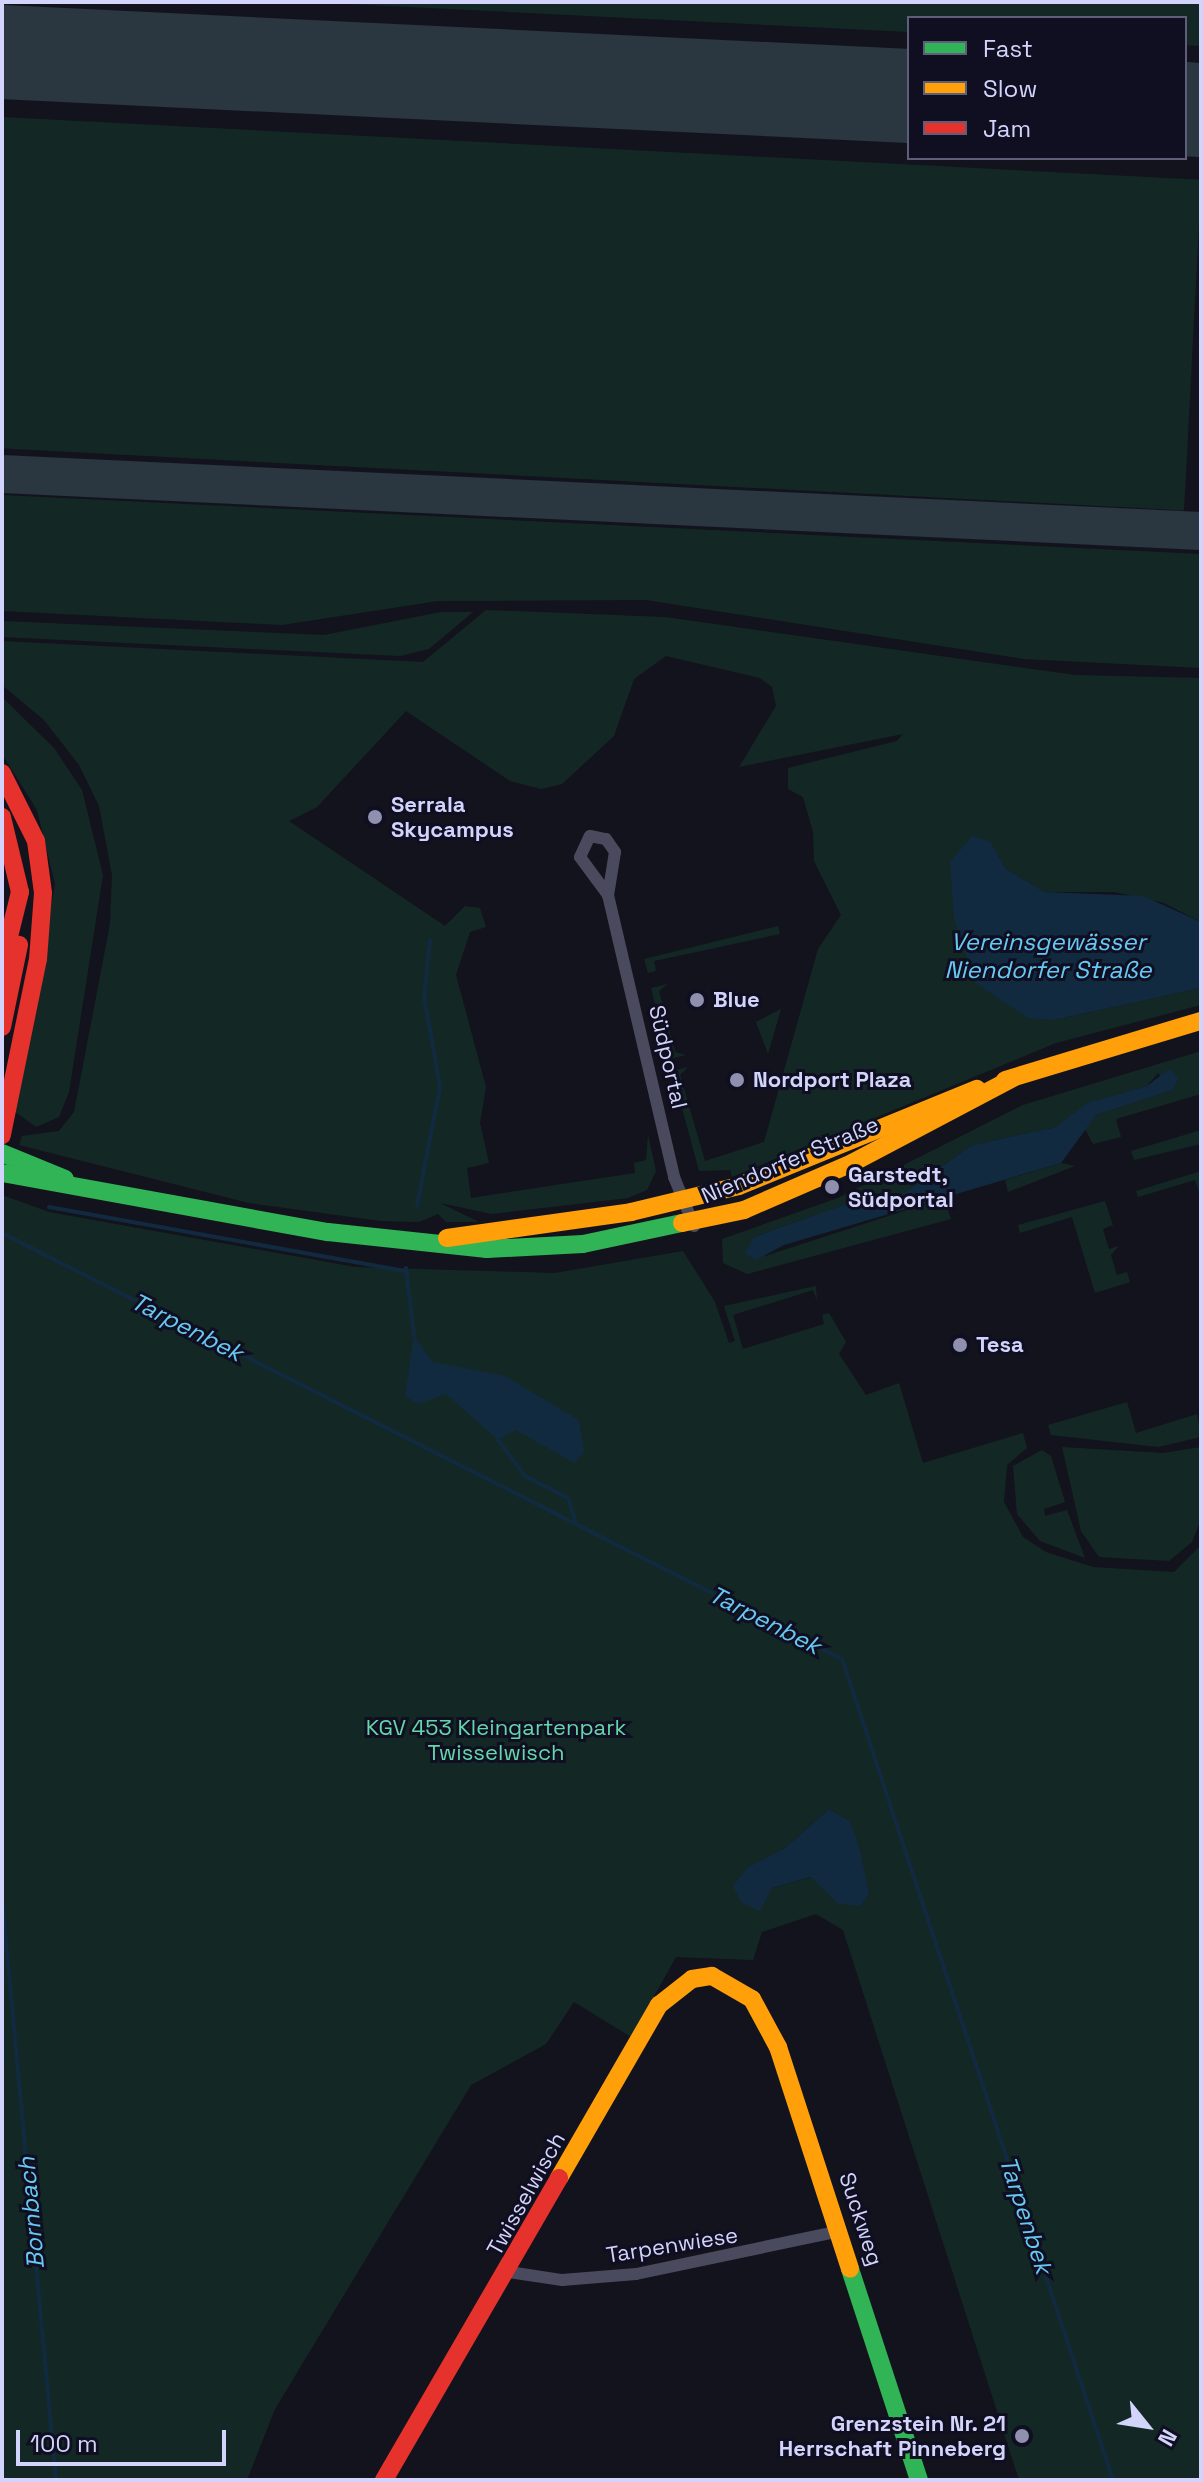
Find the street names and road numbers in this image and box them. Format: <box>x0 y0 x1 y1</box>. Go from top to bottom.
street label: Südportal <box>643 1003 693 1111</box>
street label: Niendorfer Straße <box>698 1111 882 1209</box>
street label: Twisselwisch <box>481 2128 571 2260</box>
street label: Suckweg <box>834 2169 888 2269</box>
street label: Tarpenwiese <box>604 2222 740 2268</box>

